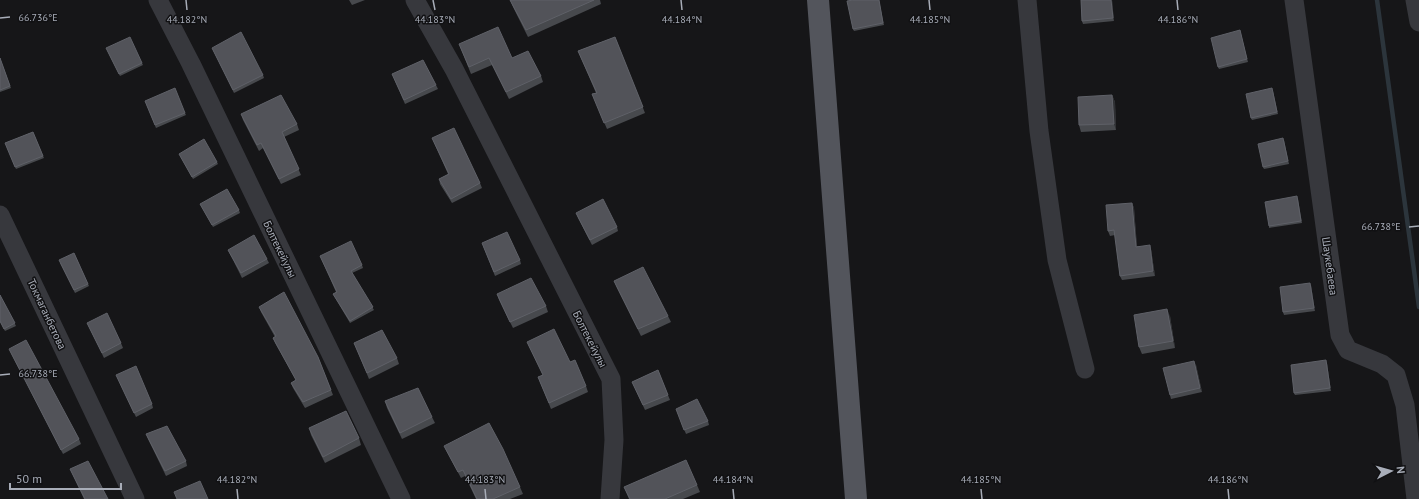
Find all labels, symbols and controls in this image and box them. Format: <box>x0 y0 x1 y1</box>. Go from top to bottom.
text: 66.736°E <box>19 11 58 24</box>
text: 44.182°N <box>167 13 207 26</box>
text: 44.183°N <box>415 13 455 26</box>
text: 44.184°N <box>662 13 702 26</box>
text: 44.185°N <box>910 13 950 26</box>
text: 44.186°N <box>1158 13 1198 26</box>
street label: Болтекейулы <box>260 218 300 280</box>
text: 66.738°E <box>1362 220 1401 233</box>
street label: Шаукебаева <box>1319 236 1341 296</box>
street label: Токмаганбетова <box>25 276 69 352</box>
street label: Болтекейулы <box>570 308 610 370</box>
text: 66.738°E <box>19 367 58 380</box>
north arrow <box>1371 451 1411 491</box>
scale bar <box>10 465 121 491</box>
text: N <box>1394 466 1408 474</box>
text: 50 m <box>16 471 42 486</box>
text: 44.182°N <box>217 473 257 486</box>
text: 44.183°N <box>465 473 505 486</box>
text: 44.184°N <box>713 473 753 486</box>
text: 44.185°N <box>961 473 1001 486</box>
text: 44.186°N <box>1208 473 1248 486</box>

